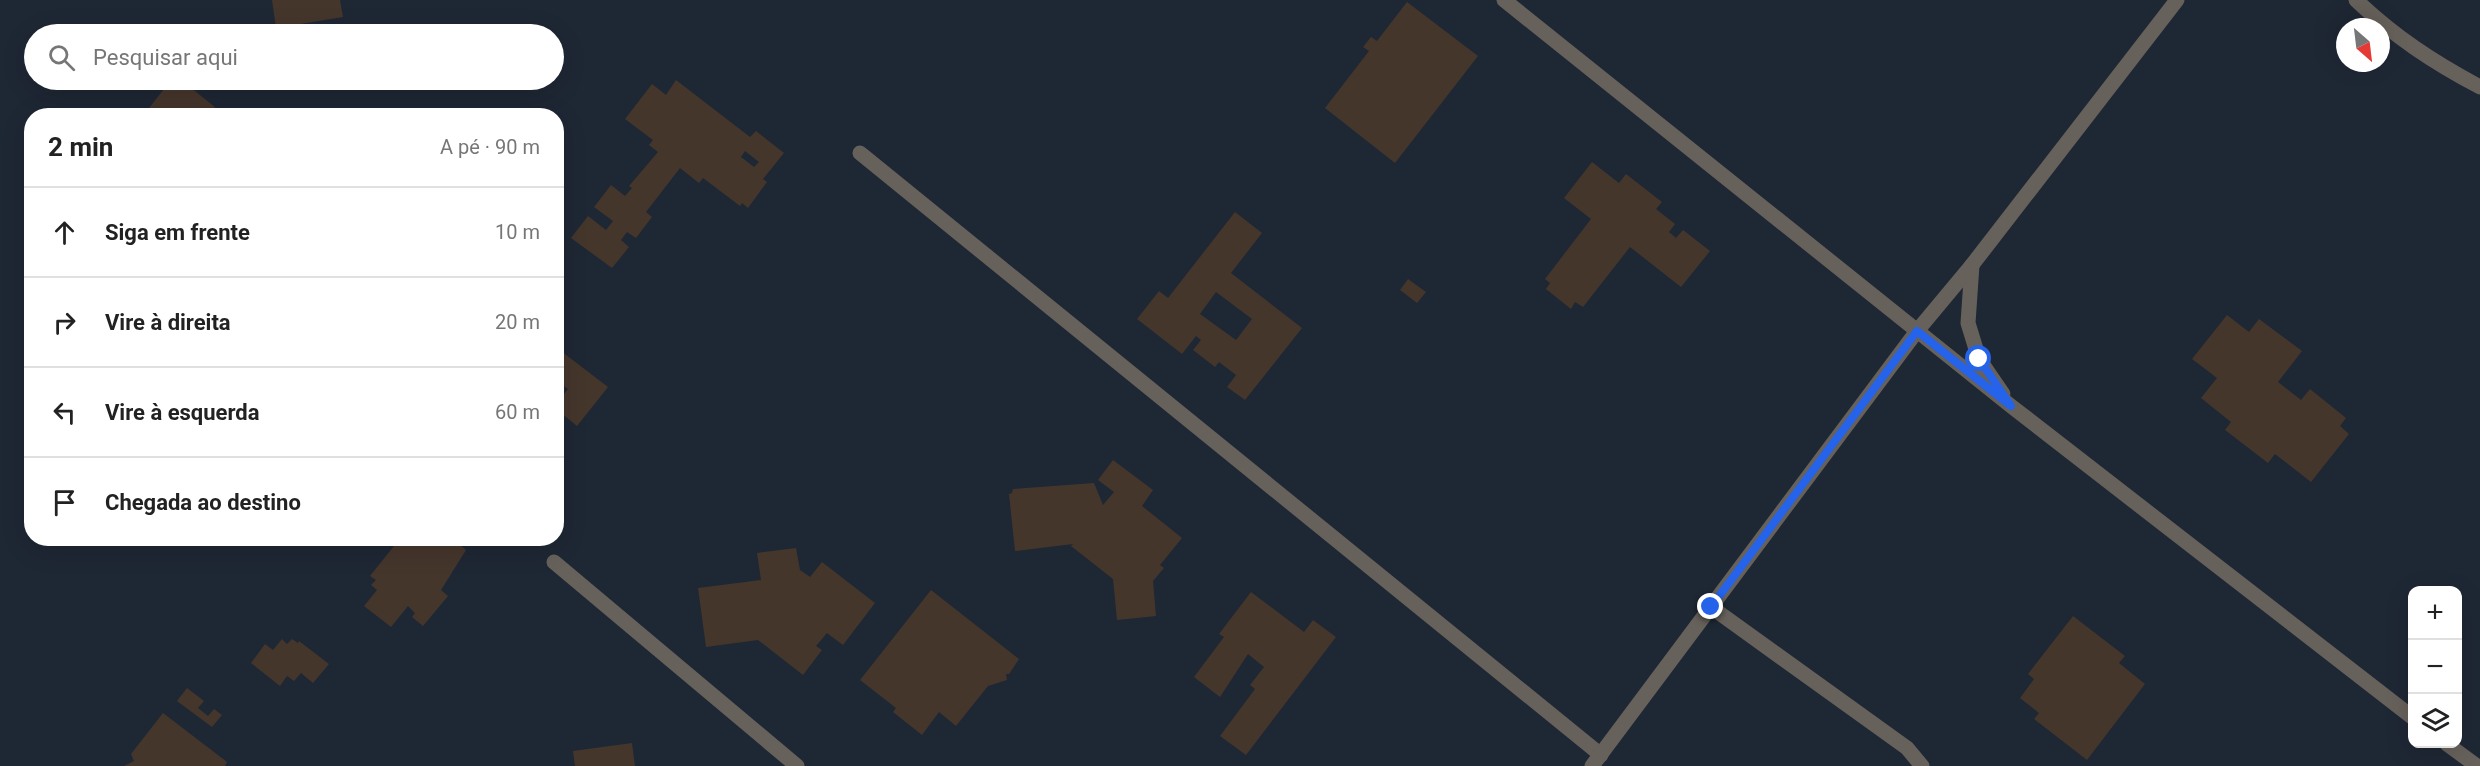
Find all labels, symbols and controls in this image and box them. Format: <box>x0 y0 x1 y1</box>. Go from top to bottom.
north arrow <box>2336 18 2390 72</box>
search box <box>24 24 564 90</box>
icon: search <box>45 41 78 74</box>
text: Pesquisar aqui <box>93 45 238 70</box>
text: 2 min <box>48 132 113 162</box>
text: A pé · 90 m <box>440 135 540 159</box>
icon: ahead <box>48 216 81 249</box>
text: Siga em frente <box>105 220 250 245</box>
text: 10 m <box>495 220 540 244</box>
icon: right <box>48 306 81 339</box>
text: Vire à direita <box>105 310 231 335</box>
text: 20 m <box>495 310 540 334</box>
route start <box>1965 345 1991 371</box>
icon: left <box>48 396 81 429</box>
text: Vire à esquerda <box>105 400 259 425</box>
text: 60 m <box>495 400 540 424</box>
icon: arrive <box>48 486 81 519</box>
text: Chegada ao destino <box>105 490 301 515</box>
map controls <box>2408 586 2462 748</box>
button: + <box>2408 586 2462 640</box>
route end <box>1697 593 1723 619</box>
button: − <box>2408 640 2462 694</box>
button: layers <box>2408 694 2462 748</box>

